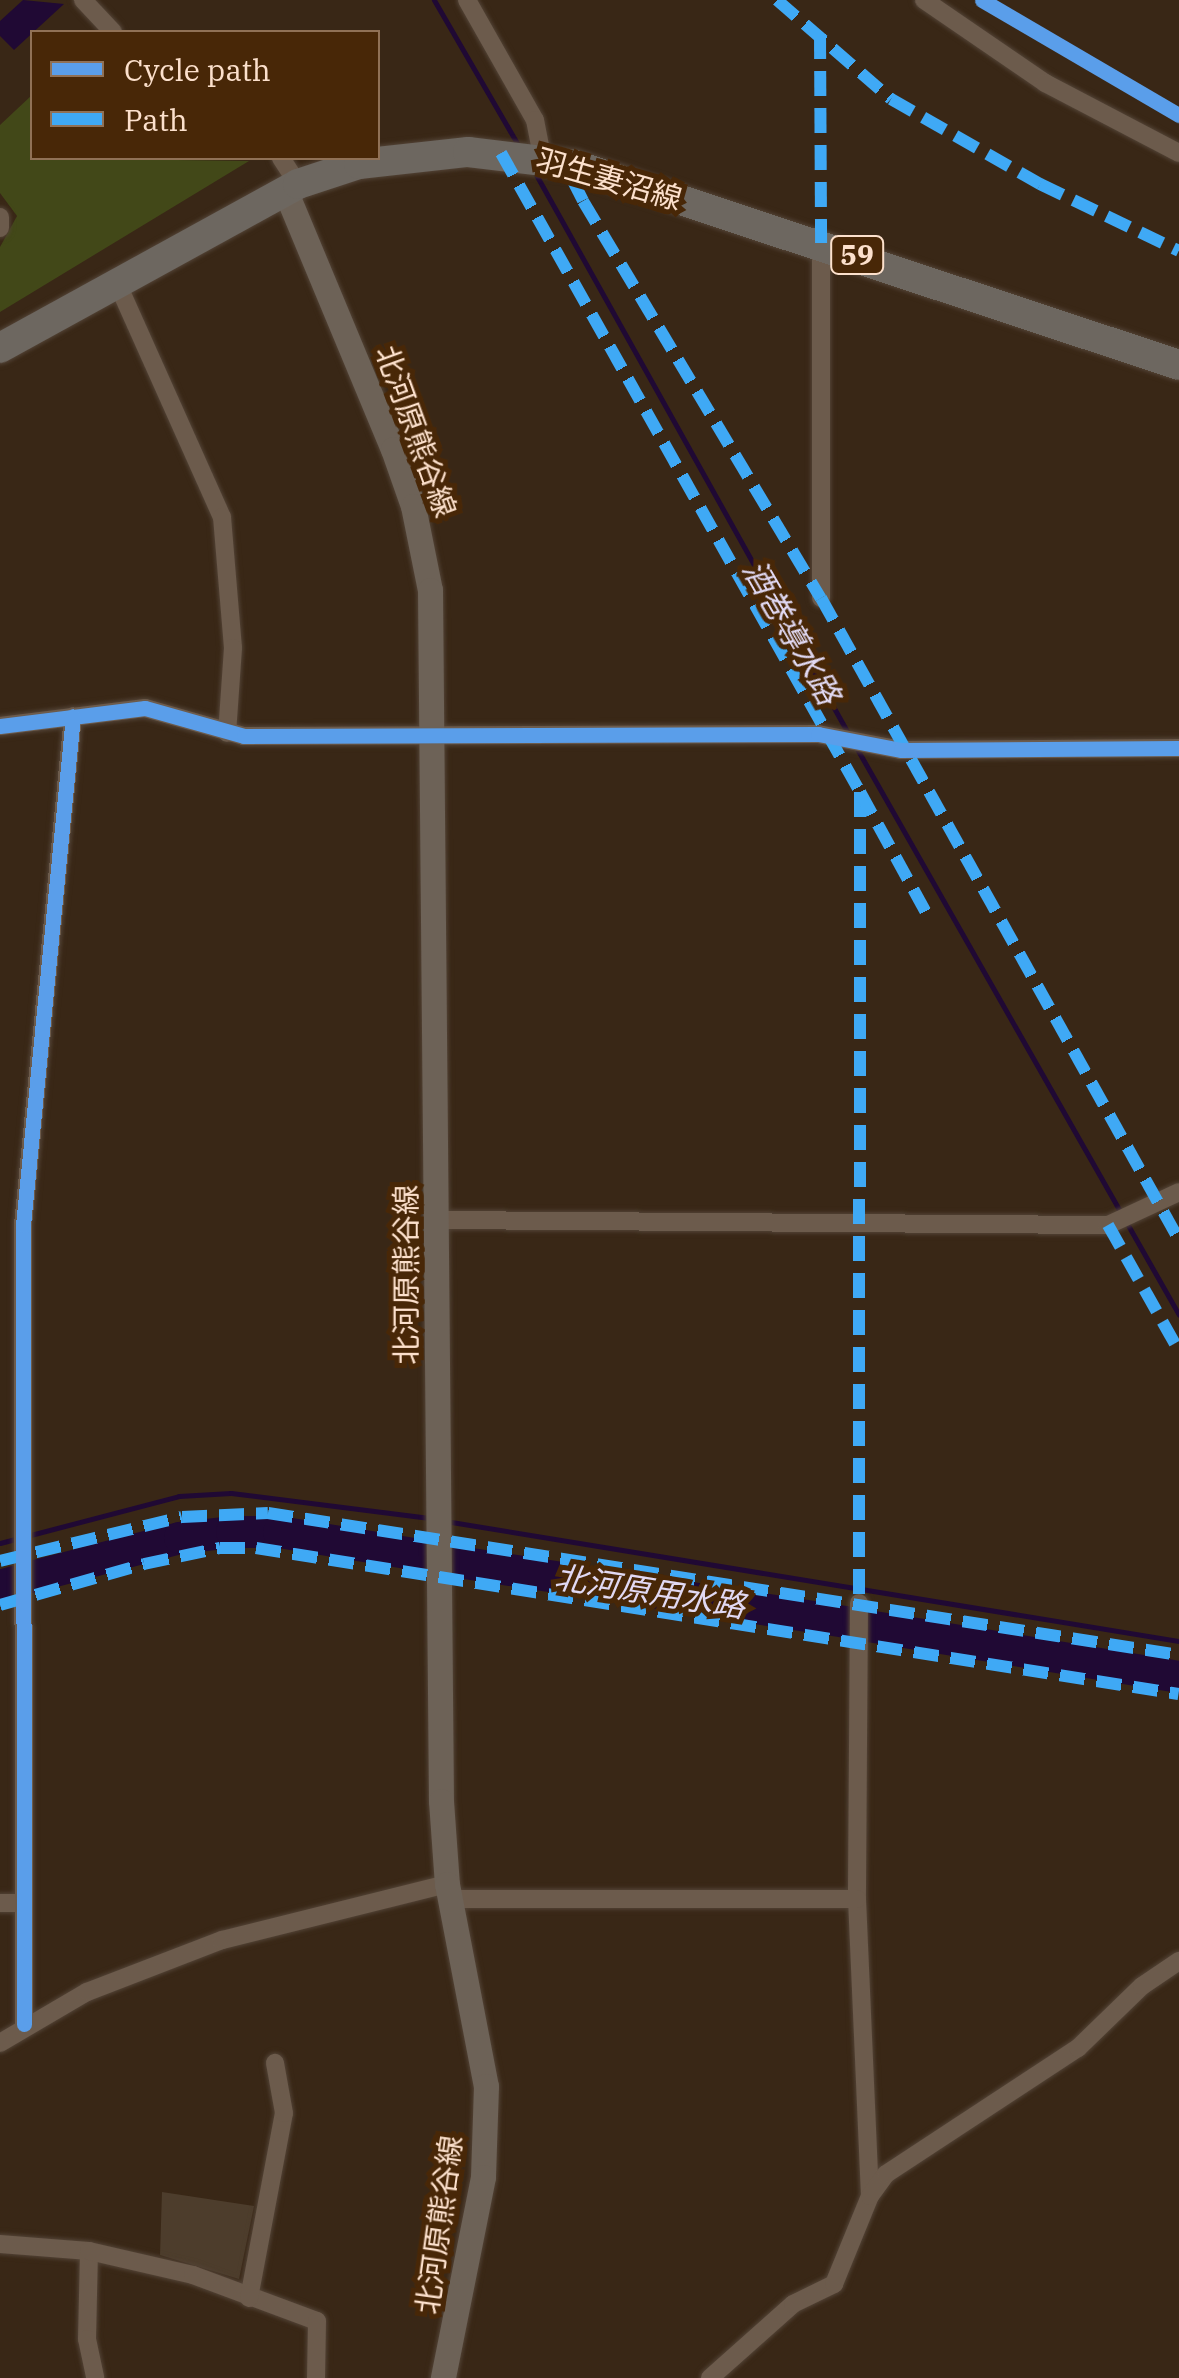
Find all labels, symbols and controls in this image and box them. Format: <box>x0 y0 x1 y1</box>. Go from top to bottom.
legend <box>30 30 380 160</box>
text: Cycle path <box>124 50 271 89</box>
text: Path <box>124 100 188 139</box>
street label: 羽生妻沼線 <box>532 141 686 217</box>
road number: 59 <box>830 232 884 278</box>
street label: 北河原熊谷線 <box>368 340 464 522</box>
water label: 酒巻導水路 <box>735 553 849 711</box>
street label: 北河原熊谷線 <box>388 1185 424 1365</box>
water label: 北河原用水路 <box>552 1557 748 1625</box>
street label: 北河原熊谷線 <box>409 2133 469 2317</box>

